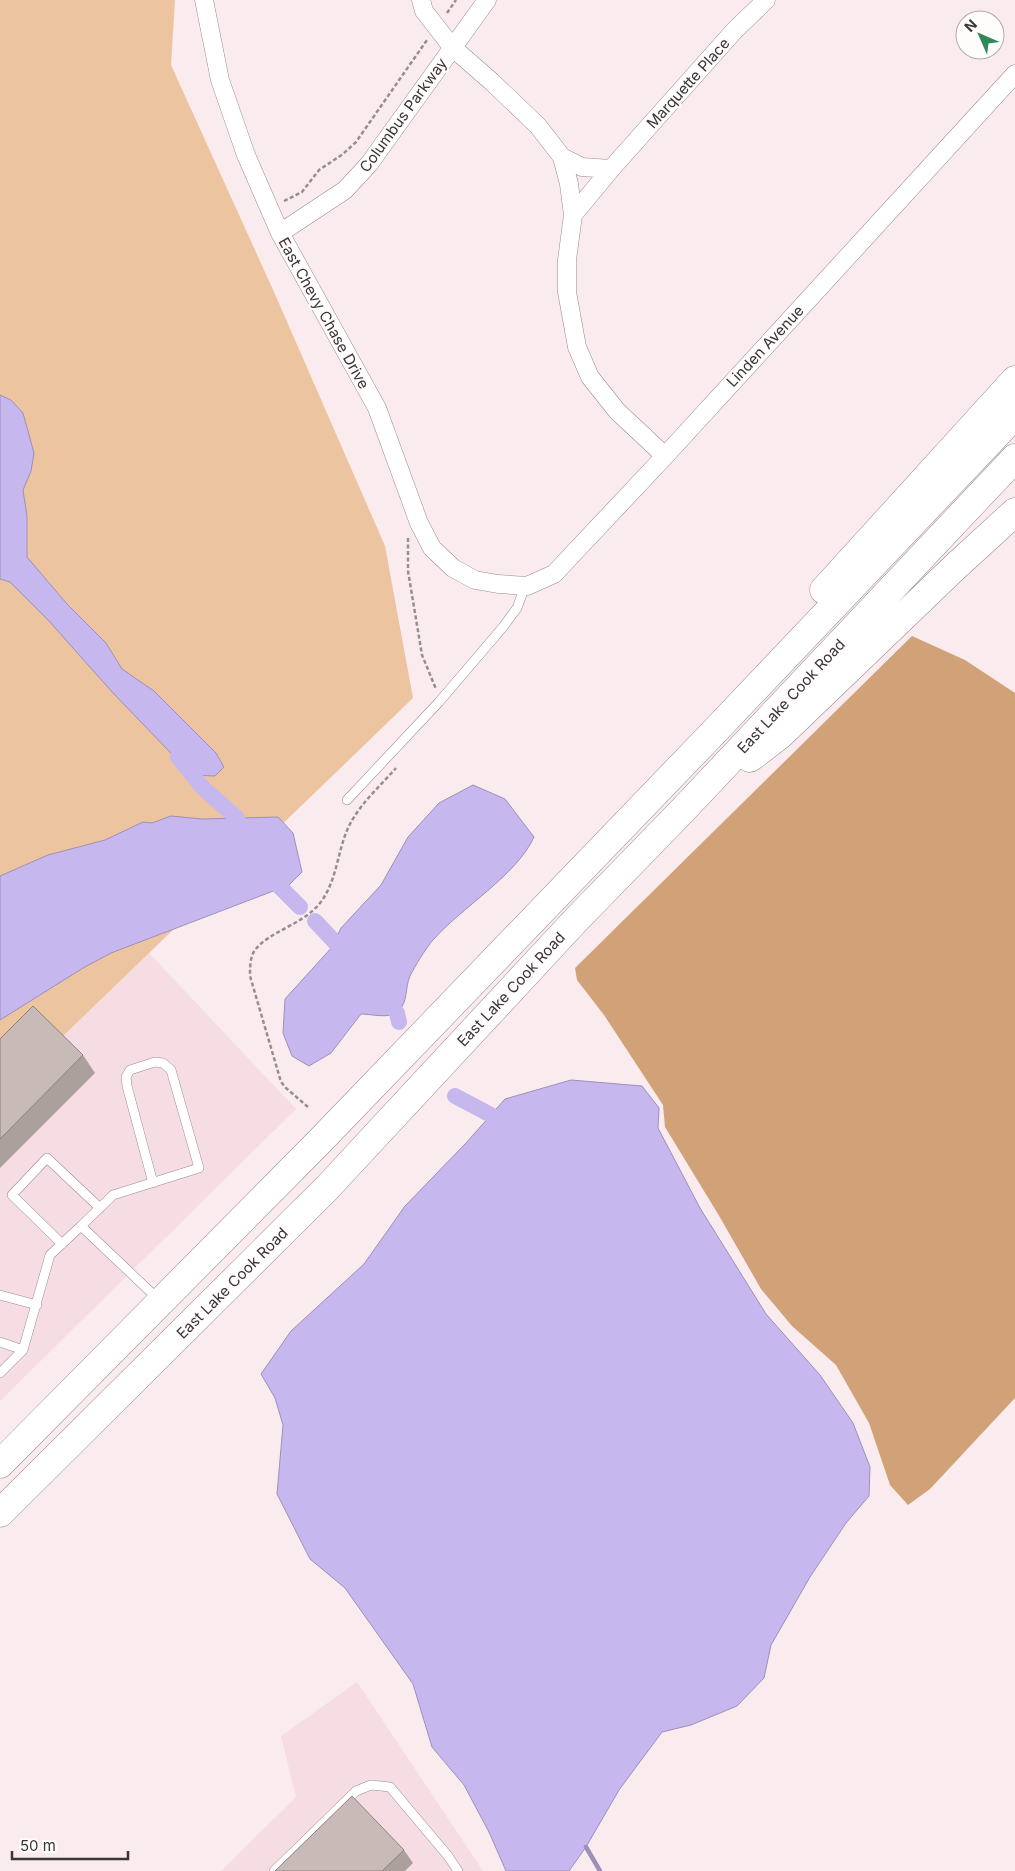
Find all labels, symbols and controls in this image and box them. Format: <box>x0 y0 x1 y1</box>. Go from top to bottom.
north arrow <box>955 10 1005 60</box>
text: N <box>961 16 980 35</box>
street label: Marquette Place <box>642 34 734 132</box>
street label: Columbus Parkway <box>355 54 451 176</box>
street label: East Chevy Chase Drive <box>274 234 374 392</box>
street label: Linden Avenue <box>722 301 808 391</box>
street label: East Lake Cook Road <box>733 635 849 757</box>
street label: East Lake Cook Road <box>453 928 569 1050</box>
street label: East Lake Cook Road <box>172 1223 292 1343</box>
scale bar <box>12 1828 129 1860</box>
text: 50 m <box>20 1836 56 1855</box>

